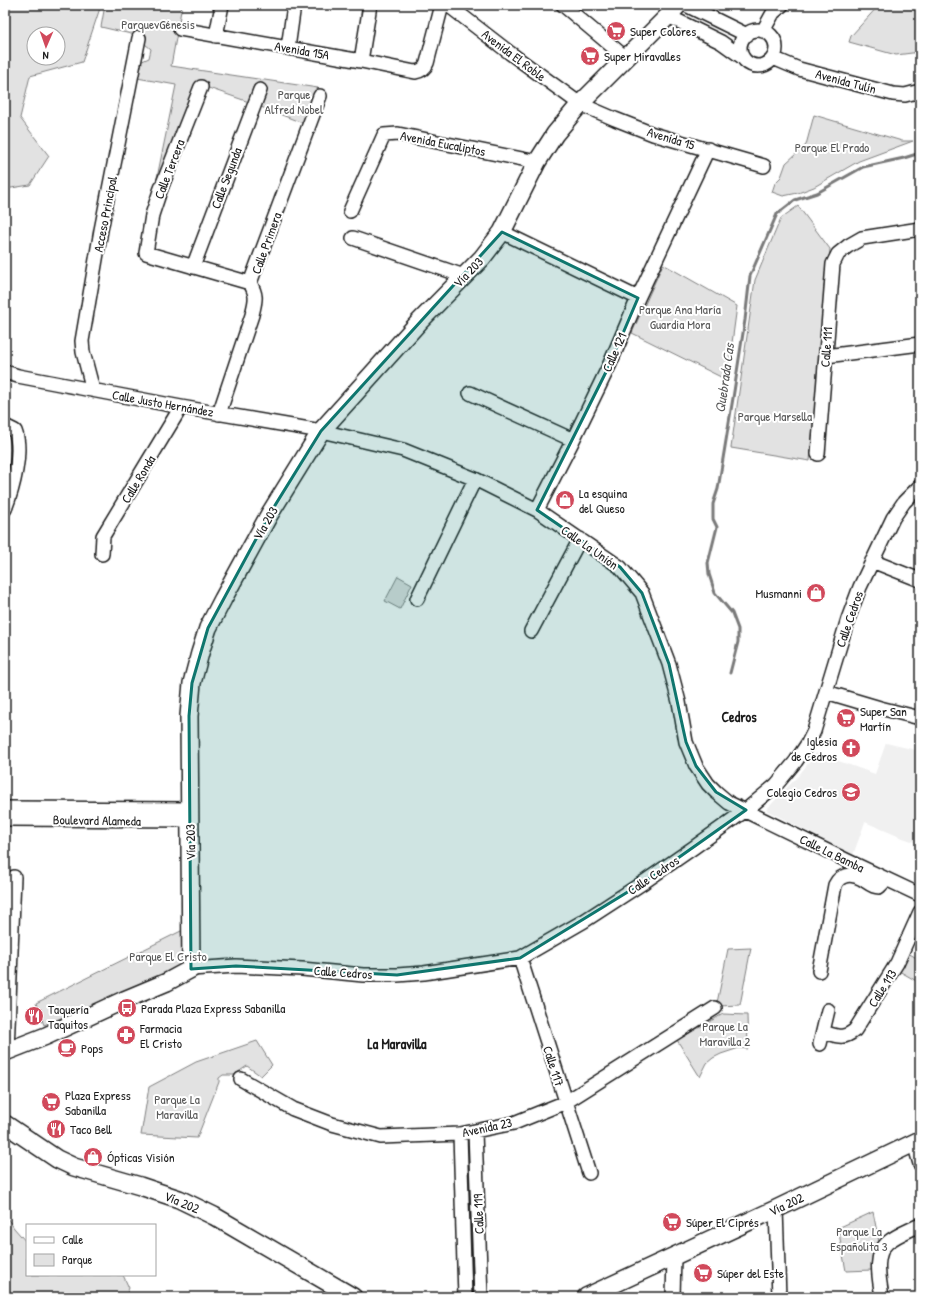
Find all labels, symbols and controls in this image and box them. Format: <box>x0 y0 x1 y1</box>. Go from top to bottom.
park label: ParquevGénesis <box>121 15 195 33</box>
supermarket icon: Super Colores <box>605 20 627 42</box>
place label: Super Colores <box>630 22 696 40</box>
street label: Avenida El Roble <box>478 25 550 85</box>
north arrow <box>26 26 66 66</box>
street label: Avenida 15A <box>273 36 331 64</box>
supermarket icon: Super Miravalles <box>579 45 601 67</box>
place label: Super Miravalles <box>604 47 681 65</box>
text: N <box>42 49 49 63</box>
street label: Avenida Tulín <box>814 64 878 98</box>
park label: Parque Alfred Nobel <box>265 85 324 118</box>
street label: Avenida 15 <box>645 122 697 154</box>
street label: Avenida Eucaliptos <box>399 126 487 160</box>
street label: Calle Tercera <box>149 137 189 201</box>
park label: Parque El Prado <box>795 138 869 156</box>
street label: Calle Segunda <box>206 145 246 211</box>
street label: Acceso Principal <box>89 174 121 253</box>
street label: Calle Primera <box>247 210 285 276</box>
street label: Vía 203 <box>449 253 487 291</box>
park label: Parque Ana María Guardia Mora <box>639 300 721 333</box>
street label: Calle 111 <box>816 326 836 368</box>
street label: Calle 121 <box>597 329 631 375</box>
water label: Quebrada Cas <box>710 341 738 414</box>
street label: Calle Justo Hernández <box>111 385 216 421</box>
park label: Parque Marsella <box>738 407 812 425</box>
street label: Calle Ronda <box>117 452 159 506</box>
place label: La esquina del Queso <box>579 484 627 517</box>
shop icon: La esquina del Queso <box>554 489 576 511</box>
street label: Vía 203 <box>248 503 282 543</box>
street label: Calle La Unión <box>558 521 622 573</box>
shop icon: Musmanni <box>805 582 827 604</box>
place label: Musmanni <box>755 584 802 602</box>
street label: Calle Cedros <box>831 588 867 650</box>
place label: Super San Martín <box>860 702 907 735</box>
district label: Cedros <box>721 707 757 726</box>
supermarket icon: Super San Martín <box>835 707 857 729</box>
place label: Iglesia de Cedros <box>791 732 837 765</box>
church icon: Iglesia de Cedros <box>840 737 862 759</box>
school or university icon: Colegio Cedros <box>840 781 862 803</box>
place label: Colegio Cedros <box>766 783 837 801</box>
street label: Boulevard Alameda <box>53 810 141 830</box>
street label: Vía 203 <box>181 824 199 860</box>
street label: Calle La Bamba <box>797 830 867 876</box>
street label: Calle Cedros <box>624 851 682 899</box>
park label: Parque El Cristo <box>129 947 207 965</box>
street label: Calle Cedros <box>313 961 373 983</box>
street label: Calle 113 <box>863 966 901 1010</box>
bus stop icon: Parada Plaza Express Sabanilla <box>116 997 138 1019</box>
place label: Parada Plaza Express Sabanilla <box>141 999 285 1017</box>
place label: Taquería Taquitos <box>48 1000 89 1033</box>
restaurant icon: Taquería Taquitos <box>23 1005 45 1027</box>
park label: Parque La Maravilla 2 <box>700 1017 750 1050</box>
place label: Farmacia El Cristo <box>139 1019 182 1052</box>
pharmacy icon: Farmacia El Cristo <box>115 1024 137 1046</box>
district label: La Maravilla <box>368 1034 427 1053</box>
cafe icon: Pops <box>56 1037 78 1059</box>
place label: Pops <box>81 1039 103 1057</box>
street label: Calle 117 <box>539 1043 569 1089</box>
place label: Plaza Express Sabanilla <box>65 1086 131 1119</box>
park label: Parque La Maravilla <box>154 1090 200 1123</box>
supermarket icon: Plaza Express Sabanilla <box>40 1091 62 1113</box>
street label: Avenida 23 <box>460 1113 514 1141</box>
restaurant icon: Taco Bell <box>45 1118 67 1140</box>
place label: Taco Bell <box>70 1120 112 1138</box>
shop icon: Ópticas Visión <box>82 1146 104 1168</box>
place label: Ópticas Visión <box>107 1148 175 1166</box>
street label: Vía 202 <box>162 1187 202 1217</box>
street label: Vía 202 <box>766 1188 806 1220</box>
street label: Calle 119 <box>468 1193 488 1234</box>
supermarket icon: Súper El Ciprés <box>661 1211 683 1233</box>
place label: Súper El Ciprés <box>686 1213 759 1231</box>
park label: Parque La Españolita 3 <box>830 1222 888 1255</box>
legend <box>26 1224 156 1276</box>
text: Calle <box>62 1231 83 1248</box>
text: Parque <box>62 1251 92 1268</box>
supermarket icon: Súper del Este <box>692 1262 714 1284</box>
place label: Súper del Este <box>717 1264 784 1282</box>

